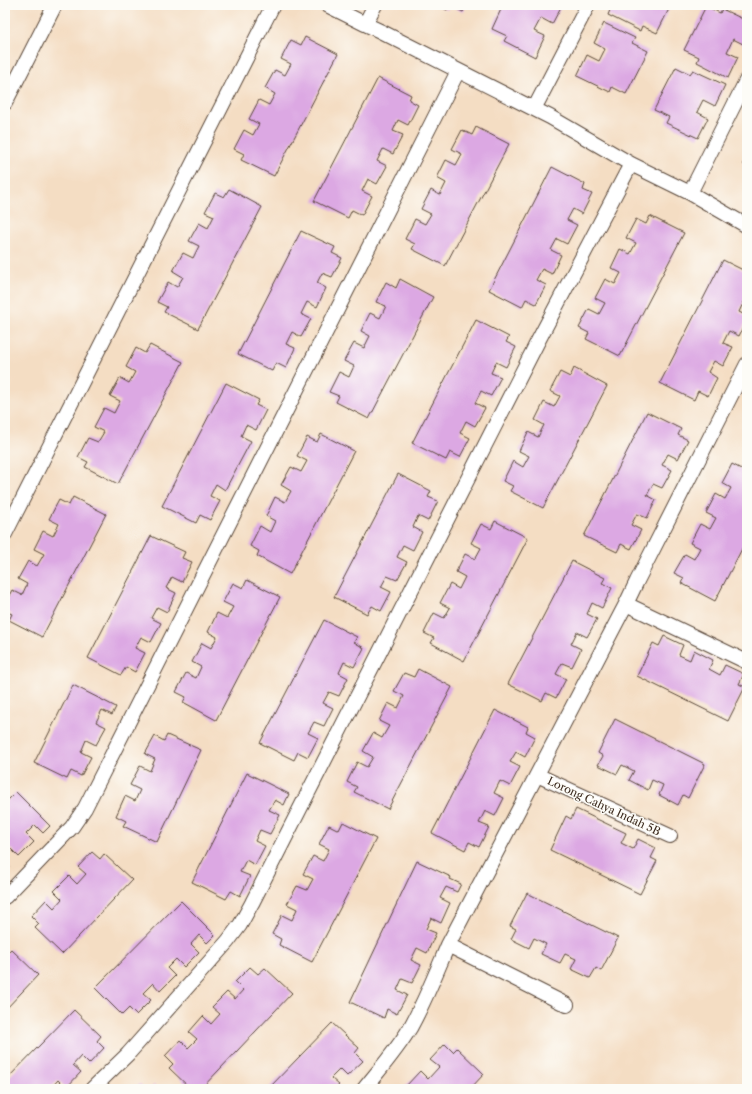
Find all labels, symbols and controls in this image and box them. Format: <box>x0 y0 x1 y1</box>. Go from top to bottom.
street label: Lorong Cahya Indah 5B <box>545 774 663 838</box>

